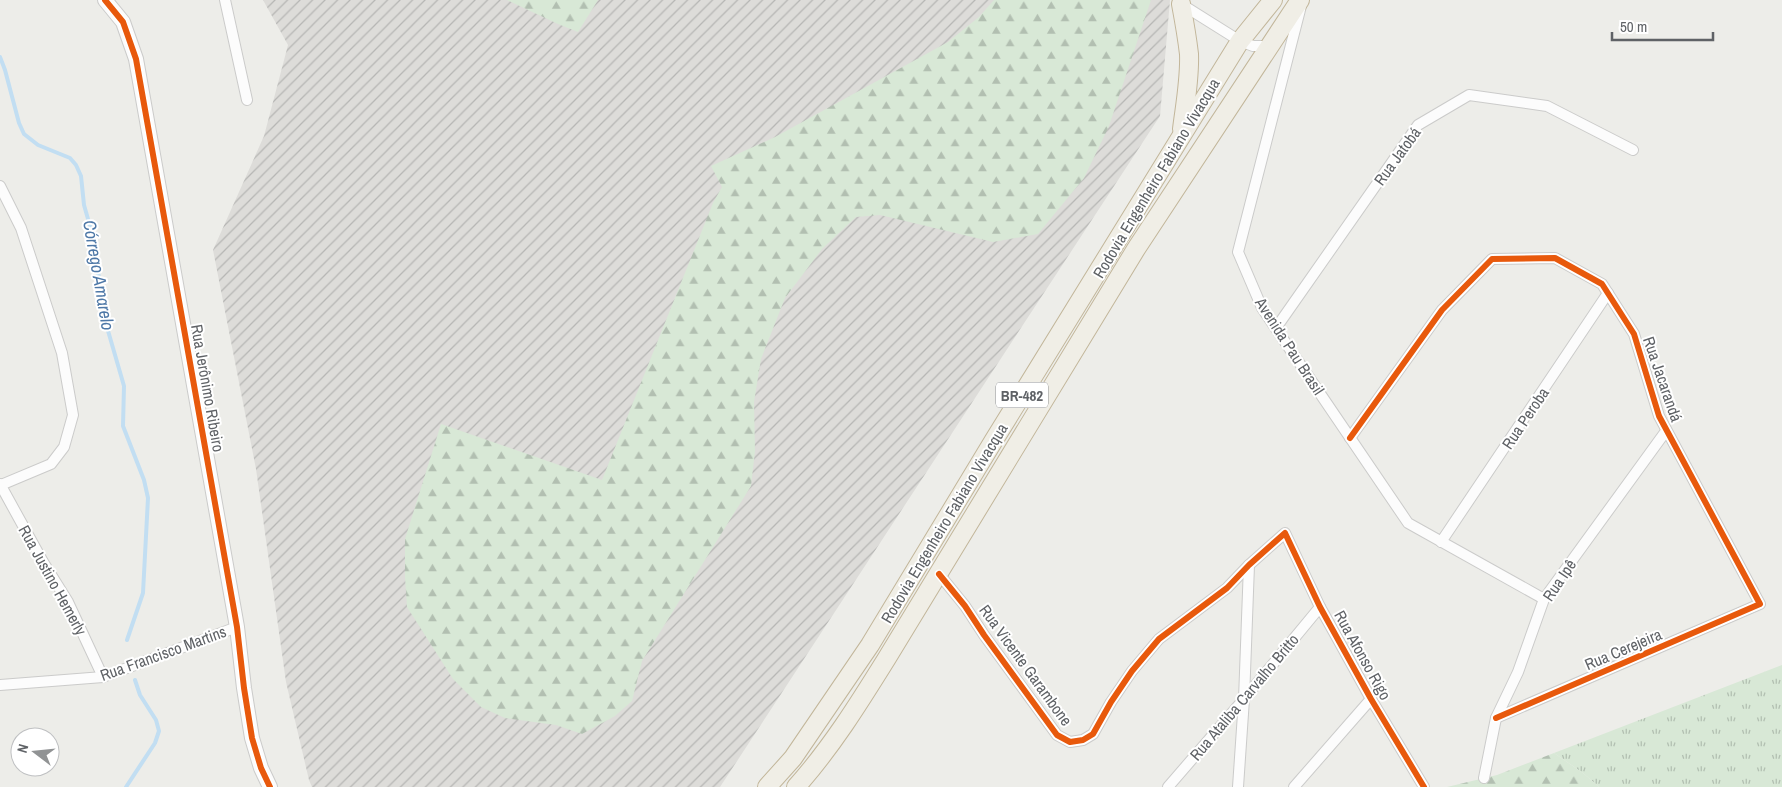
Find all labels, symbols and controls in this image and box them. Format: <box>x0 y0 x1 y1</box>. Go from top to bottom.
scale bar <box>1612 10 1713 42</box>
text: 50 m <box>1620 16 1647 37</box>
street label: Rodovia Engenheiro Fabiano Vivacqua <box>1087 73 1225 282</box>
street label: Rua Jatobá <box>1368 122 1426 190</box>
water label: Córrego Amarelo <box>77 218 121 332</box>
street label: Avenida Pau Brasil <box>1250 292 1330 399</box>
street label: Rua Jerônimo Ribeiro <box>186 323 230 453</box>
street label: Rua Jacarandá <box>1638 333 1688 425</box>
road number: BR-482 <box>996 382 1048 408</box>
street label: Rua Peroba <box>1496 382 1554 453</box>
street label: Rodovia Engenheiro Fabiano Vivacqua <box>875 418 1013 627</box>
street label: Rua Justino Hemerly <box>14 521 93 639</box>
street label: Rua Ipê <box>1537 555 1581 605</box>
street label: Rua Vicente Garambone <box>975 600 1077 730</box>
street label: Rua Afonso Rigo <box>1329 606 1397 704</box>
street label: Rua Francisco Martins <box>97 620 229 686</box>
street label: Rua Cerejeira <box>1581 623 1666 675</box>
street label: Rua Ataliba Carvalho Britto <box>1184 629 1304 765</box>
north arrow <box>10 727 60 777</box>
text: N <box>13 742 32 755</box>

